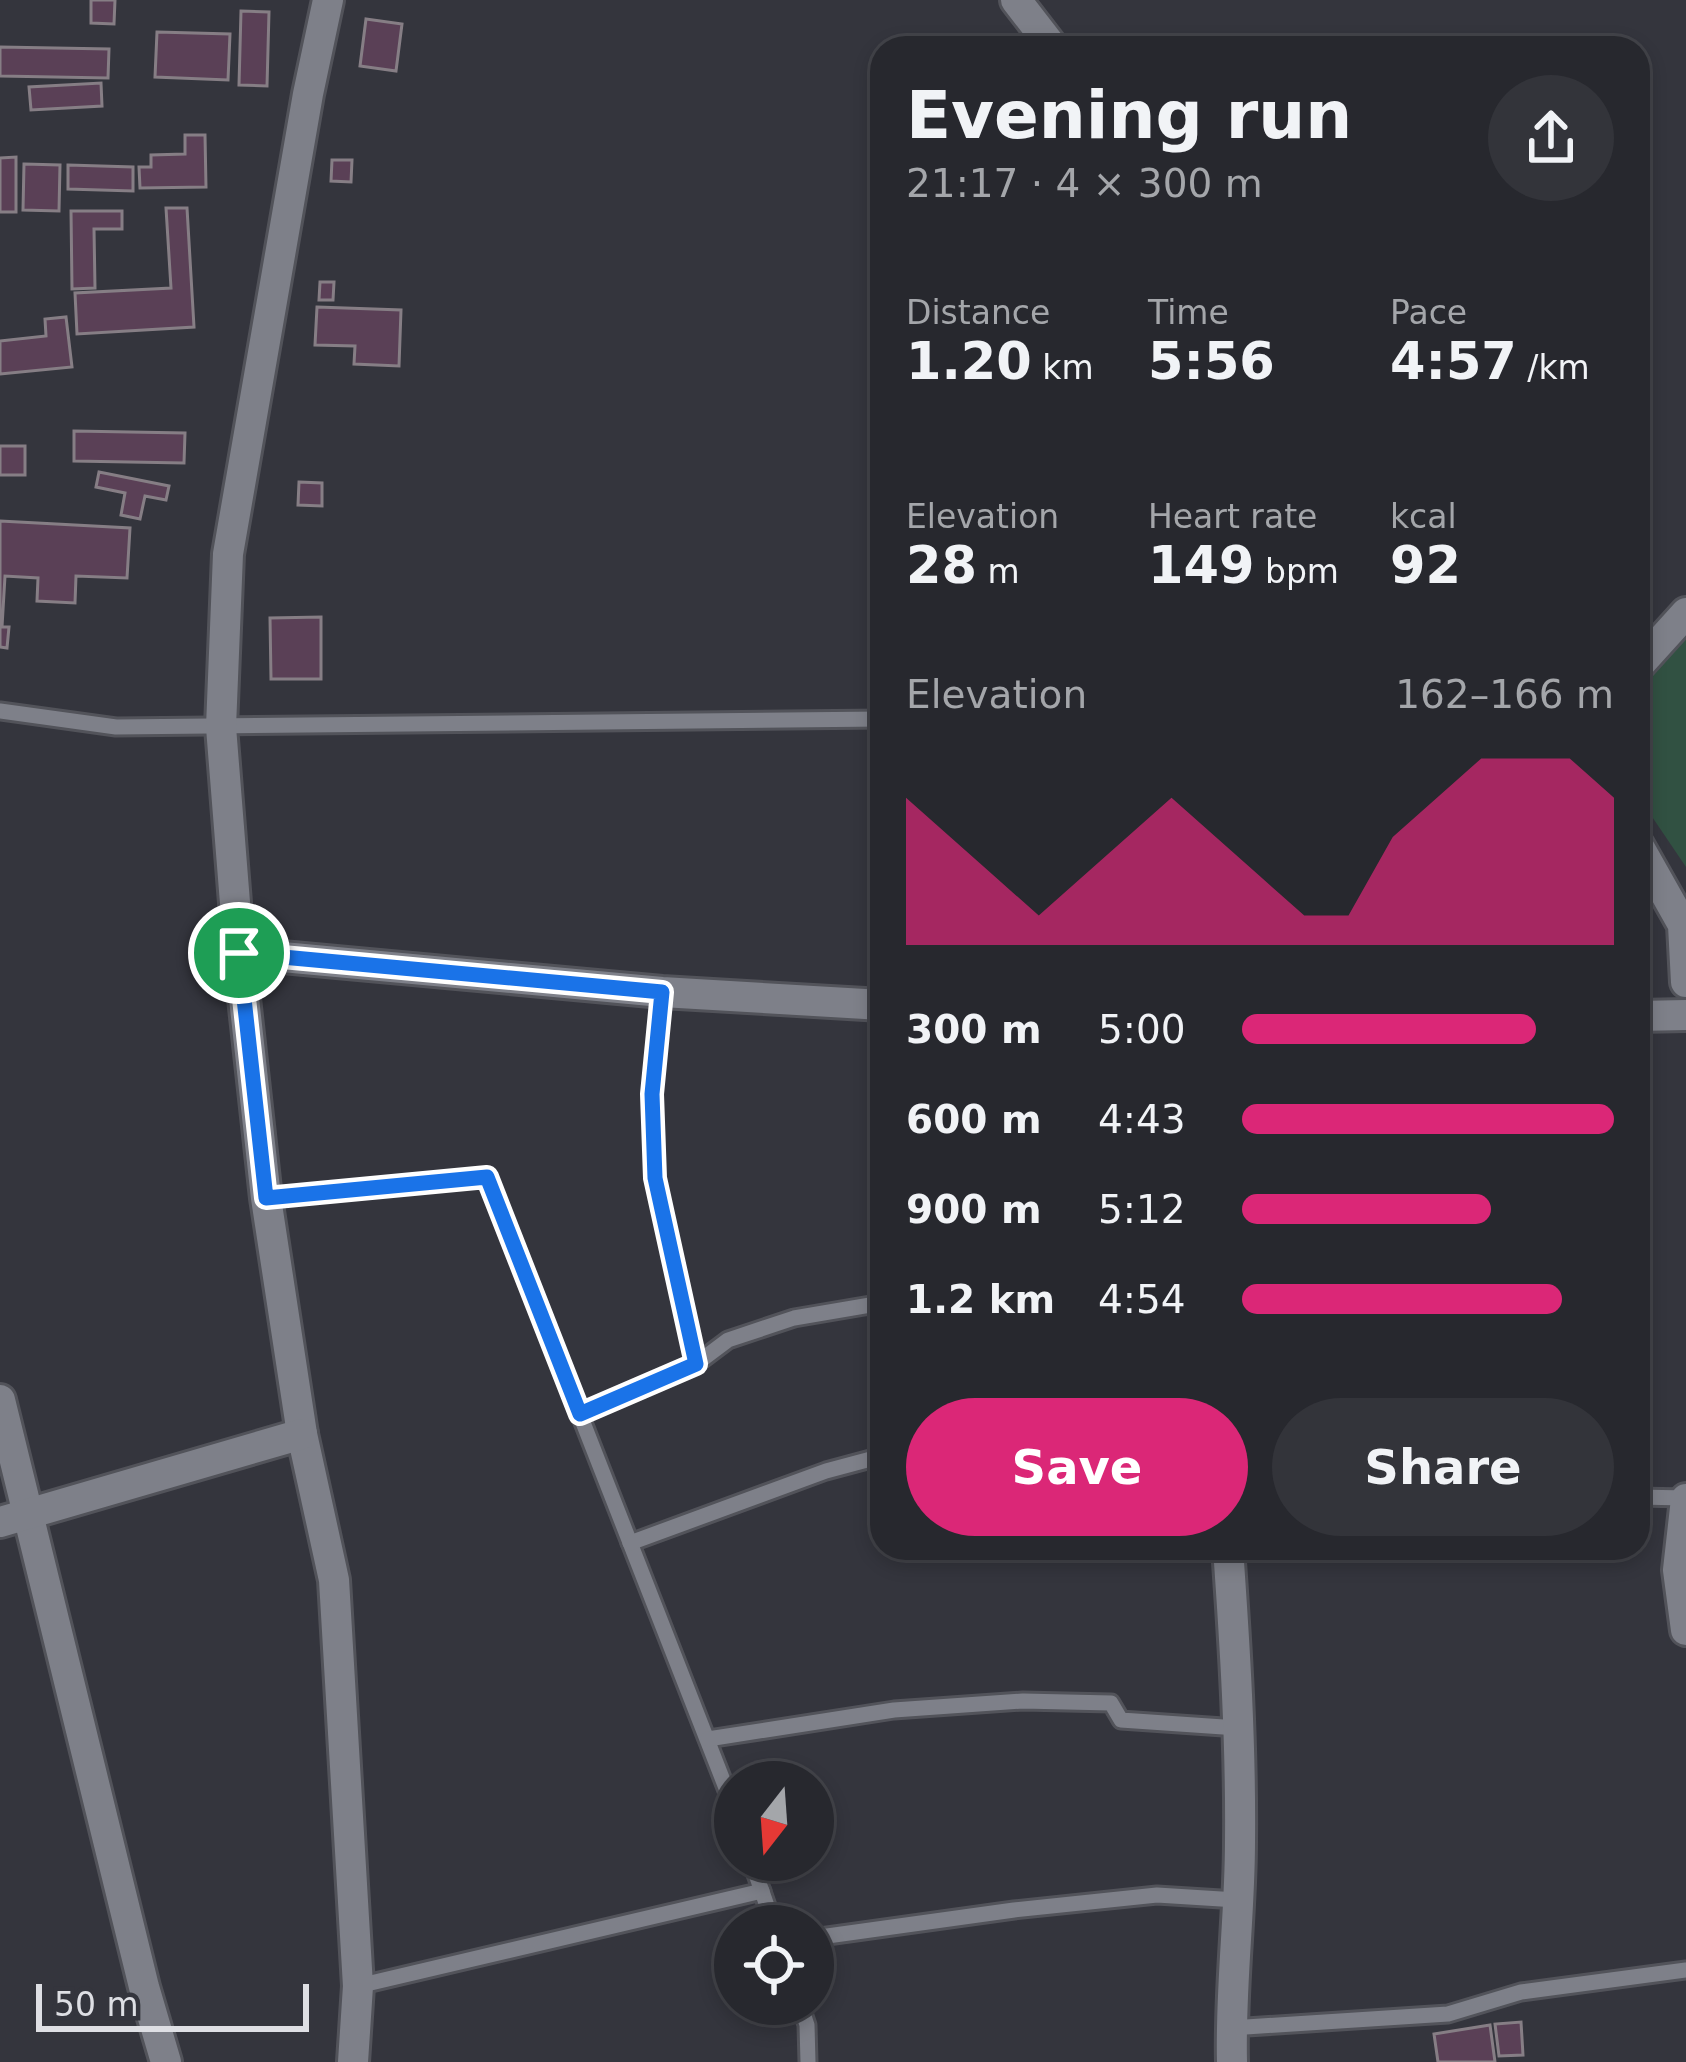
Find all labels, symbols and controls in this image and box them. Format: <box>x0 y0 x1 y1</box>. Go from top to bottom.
button: share <box>1488 75 1614 201</box>
text: Evening run <box>906 77 1352 154</box>
text: 21:17 · 4 × 300 m <box>906 161 1263 206</box>
text: Distance <box>906 293 1050 332</box>
text: Time <box>1148 293 1229 332</box>
text: Pace <box>1390 293 1467 332</box>
text: 1.20 <box>906 332 1032 391</box>
text: 5:56 <box>1148 332 1275 391</box>
text: 4:57 <box>1390 332 1517 391</box>
text: km <box>1032 348 1094 387</box>
text: /km <box>1517 348 1590 387</box>
text: Elevation <box>906 497 1059 536</box>
text: Heart rate <box>1148 497 1317 536</box>
text: kcal <box>1390 497 1457 536</box>
text: 28 <box>906 536 977 595</box>
text: 149 <box>1148 536 1254 595</box>
text: 92 <box>1390 536 1461 595</box>
text: m <box>977 552 1020 591</box>
text: bpm <box>1254 552 1339 591</box>
text: Elevation <box>906 672 1087 717</box>
text: 162–166 m <box>1395 672 1614 717</box>
pin <box>188 902 290 1004</box>
icon: arrive <box>206 920 272 986</box>
text: 300 m <box>906 1007 1042 1052</box>
text: 5:00 <box>1098 1007 1186 1052</box>
text: 600 m <box>906 1097 1042 1142</box>
text: 4:43 <box>1098 1097 1186 1142</box>
text: 900 m <box>906 1187 1042 1232</box>
text: 5:12 <box>1098 1187 1186 1232</box>
text: 1.2 km <box>906 1277 1055 1322</box>
text: 4:54 <box>1098 1277 1186 1322</box>
button: Save <box>906 1398 1248 1536</box>
button: Share <box>1272 1398 1614 1536</box>
north arrow <box>714 1761 834 1881</box>
map controls <box>714 1761 834 2025</box>
button: locate <box>714 1905 834 2025</box>
scale bar <box>36 1978 309 2031</box>
text: 50 m <box>54 1985 139 2024</box>

